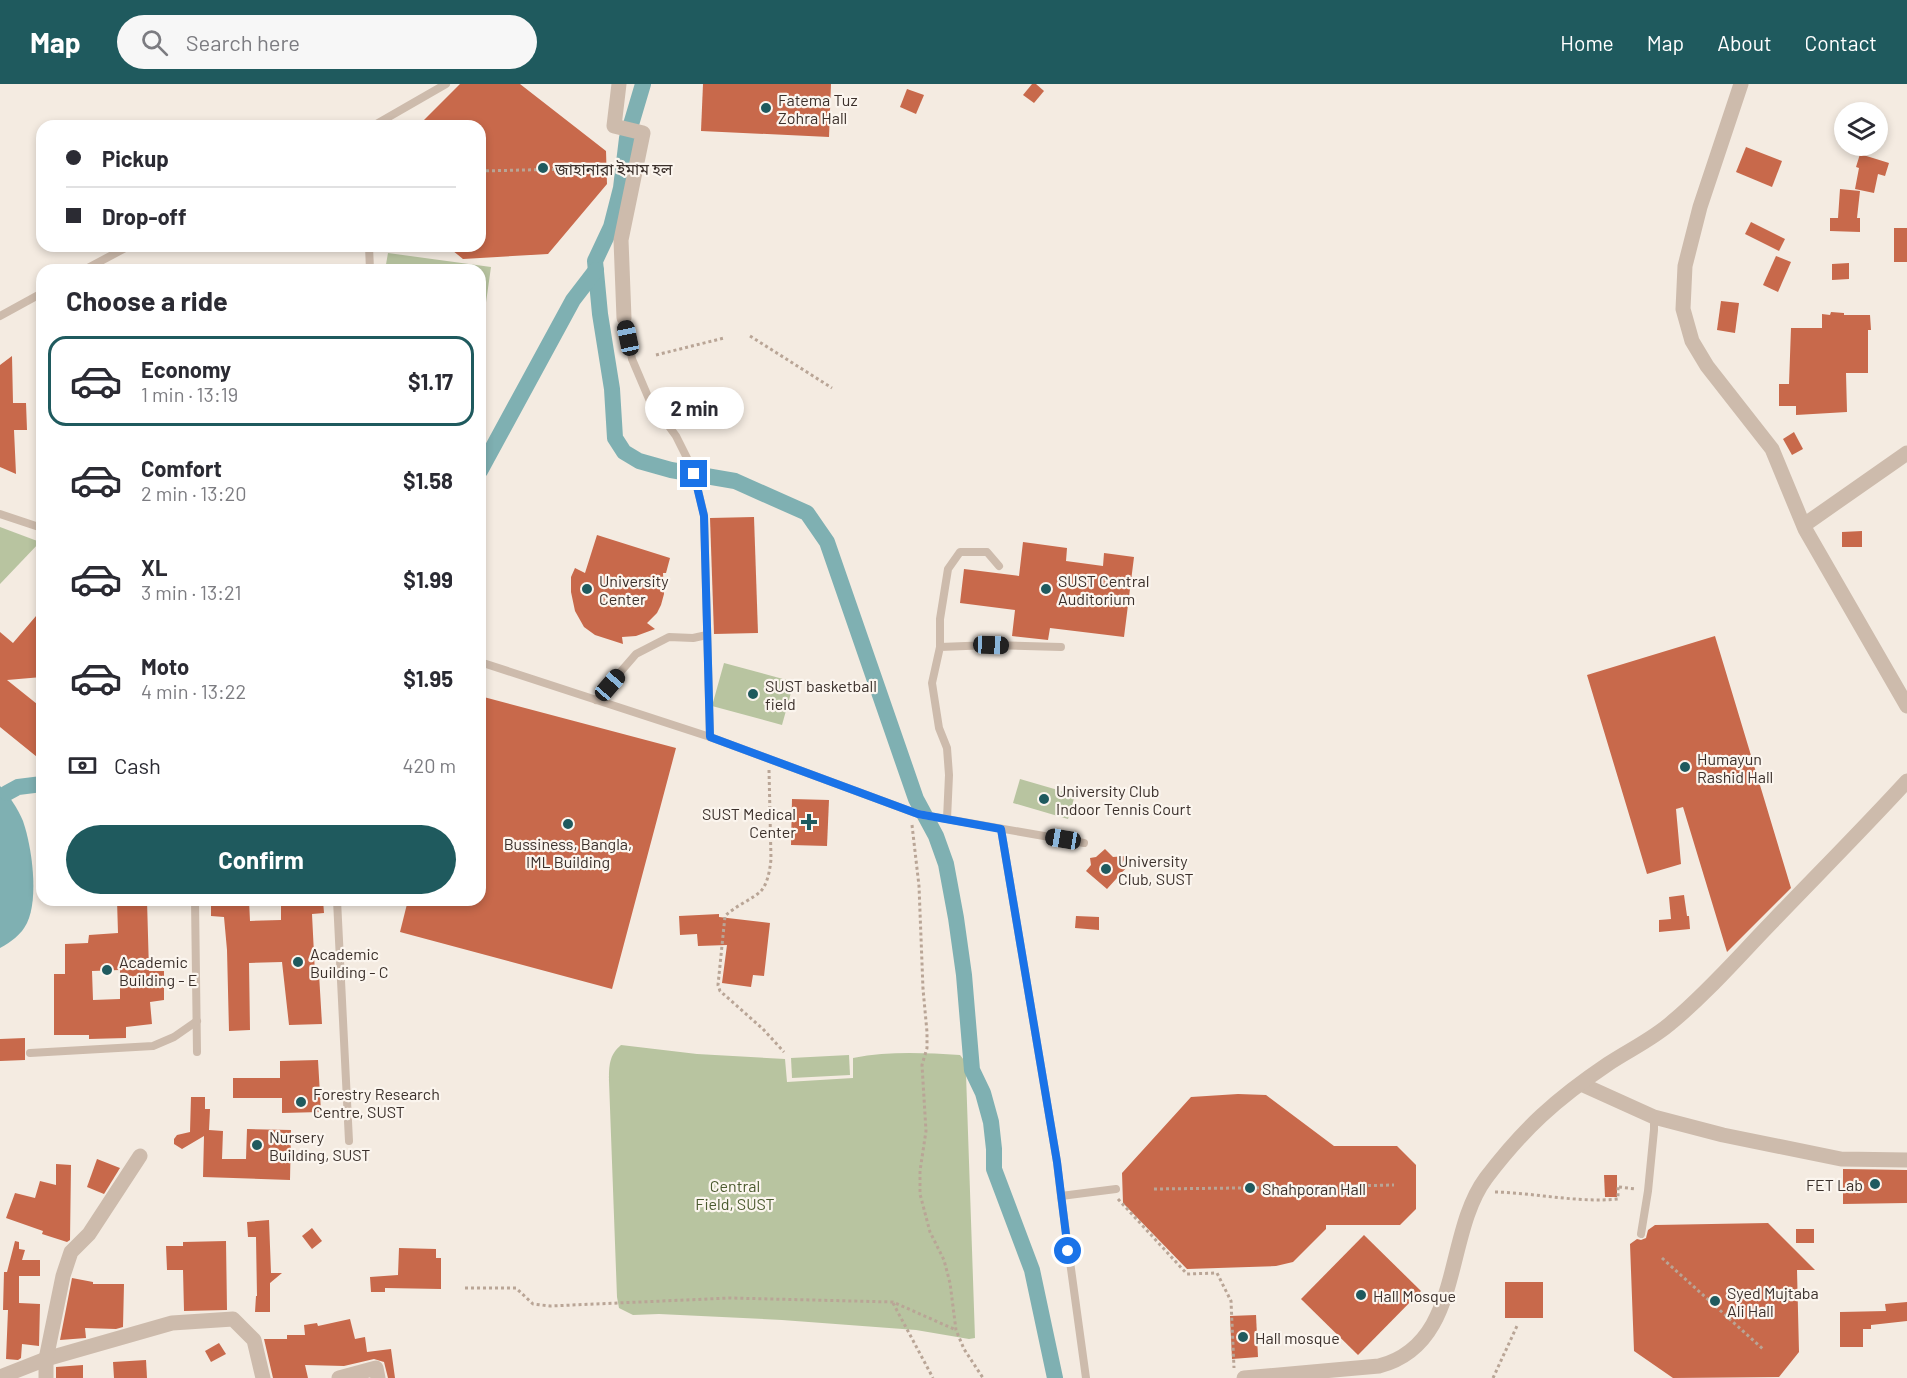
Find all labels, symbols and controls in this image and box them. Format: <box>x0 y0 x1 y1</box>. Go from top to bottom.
search box <box>117 15 537 69</box>
text: Map <box>30 25 81 59</box>
icon: search <box>138 26 171 59</box>
text: Search here <box>186 29 300 55</box>
text: Home <box>1560 30 1614 55</box>
text: Map <box>1647 30 1684 55</box>
text: About <box>1717 30 1772 55</box>
text: Contact <box>1805 30 1877 55</box>
place label: Fatema Tuz Zohra Hall <box>778 90 858 127</box>
marker: Fatema Tuz Zohra Hall <box>759 101 773 115</box>
map controls <box>1834 102 1888 156</box>
button: layers <box>1834 102 1888 156</box>
text: Pickup <box>102 145 169 171</box>
place label: জাহানারা ইমাম হল <box>554 159 673 178</box>
marker: জাহানারা ইমাম হল <box>536 161 550 175</box>
text: Drop-off <box>102 203 186 229</box>
text: Choose a ride <box>66 284 228 316</box>
car <box>615 319 641 357</box>
icon: car <box>69 354 123 408</box>
text: Economy <box>141 356 231 382</box>
text: $1.17 <box>408 368 453 394</box>
text: 1 min · 13:19 <box>141 382 238 406</box>
callout: 2 min <box>644 387 744 429</box>
text: 2 min <box>671 396 718 420</box>
icon: car <box>69 453 123 507</box>
text: Comfort <box>141 455 222 481</box>
route end <box>680 460 707 487</box>
text: $1.58 <box>403 467 453 493</box>
text: 2 min · 13:20 <box>141 481 246 505</box>
icon: car <box>69 552 123 606</box>
text: XL <box>141 554 167 580</box>
text: $1.99 <box>403 566 453 592</box>
place label: University Center <box>599 571 669 608</box>
place label: SUST Central Auditorium <box>1058 571 1149 608</box>
text: 3 min · 13:21 <box>141 580 241 604</box>
marker: University Center <box>580 582 594 596</box>
marker: SUST Central Auditorium <box>1039 582 1053 596</box>
car <box>973 635 1009 655</box>
icon: car <box>69 651 123 705</box>
text: Moto <box>141 653 189 679</box>
text: $1.95 <box>403 665 453 691</box>
car <box>591 666 629 704</box>
place label: SUST basketball field <box>765 676 877 713</box>
text: 4 min · 13:22 <box>141 679 246 703</box>
marker: SUST basketball field <box>746 687 760 701</box>
icon: cash <box>66 749 99 782</box>
place label: Humayun Rashid Hall <box>1697 749 1773 786</box>
text: Cash <box>114 752 161 778</box>
text: 420 m <box>402 753 456 777</box>
marker: Humayun Rashid Hall <box>1678 760 1692 774</box>
place label: University Club Indoor Tennis Court <box>1056 781 1191 818</box>
marker: University Club Indoor Tennis Court <box>1037 792 1051 806</box>
place label: SUST Medical Center <box>702 804 796 841</box>
marker: SUST Medical Center <box>800 813 818 831</box>
marker: Bussiness, Bangla, IML Building <box>561 817 575 831</box>
button: Confirm <box>66 825 456 894</box>
car <box>1044 827 1082 851</box>
place label: Bussiness, Bangla, IML Building <box>504 834 632 871</box>
place label: University Club, SUST <box>1118 851 1194 888</box>
marker: University Club, SUST <box>1099 862 1113 876</box>
place label: Academic Building - C <box>310 944 389 981</box>
place label: Academic Building - E <box>119 952 198 989</box>
marker: Academic Building - C <box>291 955 305 969</box>
marker: Academic Building - E <box>100 963 114 977</box>
place label: Forestry Research Centre, SUST <box>313 1084 440 1121</box>
marker: Forestry Research Centre, SUST <box>294 1095 308 1109</box>
place label: Nursery Building, SUST <box>269 1127 370 1164</box>
marker: Nursery Building, SUST <box>250 1138 264 1152</box>
place label: FET Lab <box>1806 1175 1863 1194</box>
park label: Central Field, SUST <box>695 1176 775 1213</box>
marker: FET Lab <box>1868 1177 1882 1191</box>
place label: Shahporan Hall <box>1262 1179 1366 1198</box>
marker: Shahporan Hall <box>1243 1181 1257 1195</box>
route start <box>1054 1237 1081 1264</box>
place label: Syed Mujtaba Ali Hall <box>1727 1283 1819 1320</box>
place label: Hall Mosque <box>1373 1286 1456 1305</box>
marker: Hall Mosque <box>1354 1288 1368 1302</box>
marker: Syed Mujtaba Ali Hall <box>1708 1294 1722 1308</box>
place label: Hall mosque <box>1255 1328 1340 1347</box>
marker: Hall mosque <box>1236 1330 1250 1344</box>

